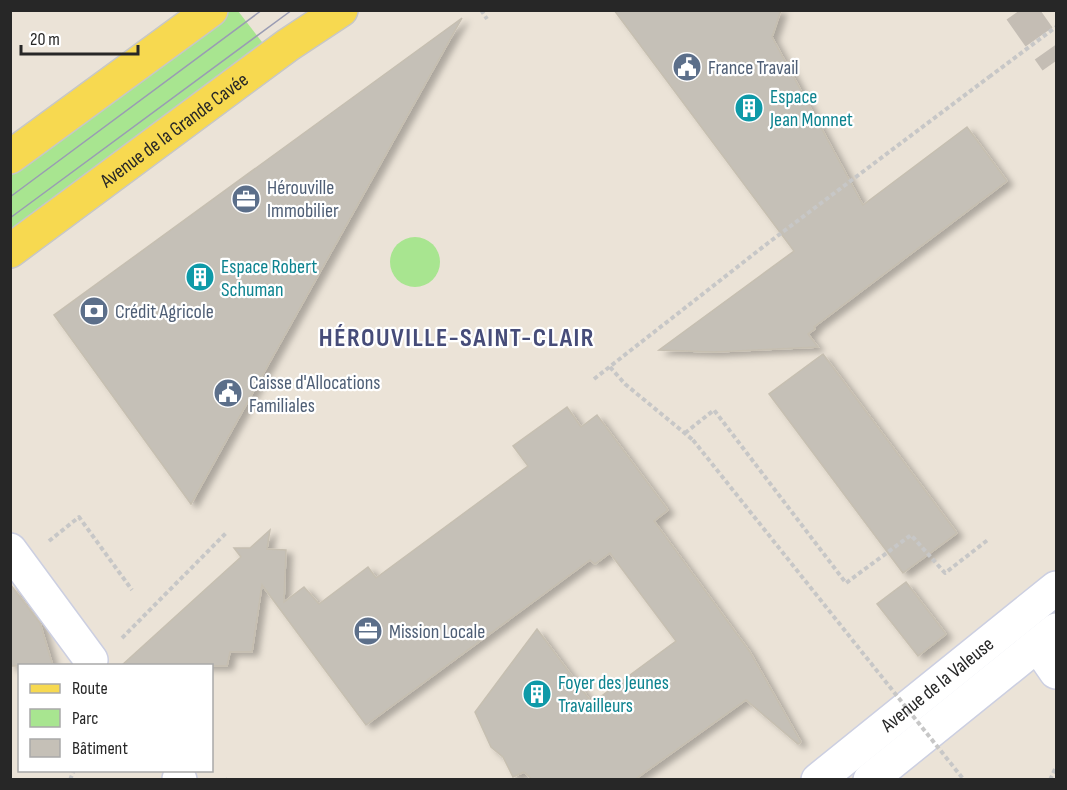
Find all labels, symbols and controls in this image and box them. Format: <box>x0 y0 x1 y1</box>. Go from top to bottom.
scale bar <box>21 18 138 56</box>
text: 20 m <box>30 29 60 50</box>
public building icon: France Travail <box>671 51 703 83</box>
place label: France Travail <box>708 56 799 80</box>
street label: Avenue de la Grande Cavée <box>95 68 253 194</box>
place label: Espace Jean Monnet <box>769 85 853 132</box>
building icon: Espace Jean Monnet <box>733 92 765 124</box>
place label: Hérouville Immobilier <box>267 176 339 223</box>
office icon: Hérouville Immobilier <box>230 183 262 215</box>
place label: Espace Robert Schuman <box>221 255 317 302</box>
building icon: Espace Robert Schuman <box>184 261 216 293</box>
bank icon: Crédit Agricole <box>78 295 110 327</box>
place label: Crédit Agricole <box>115 300 214 324</box>
district label: HÉROUVILLE-SAINT-CLAIR <box>319 323 595 354</box>
place label: Caisse d'Allocations Familiales <box>249 371 380 418</box>
public building icon: Caisse d'Allocations Familiales <box>212 377 244 409</box>
office icon: Mission Locale <box>352 615 384 647</box>
place label: Mission Locale <box>389 620 485 644</box>
street label: Avenue de la Valeuse <box>876 632 999 738</box>
legend <box>18 664 213 772</box>
place label: Foyer des Jeunes Travailleurs <box>558 671 669 718</box>
text: Route <box>72 678 108 699</box>
building icon: Foyer des Jeunes Travailleurs <box>521 678 553 710</box>
text: Parc <box>72 708 98 729</box>
text: Bâtiment <box>72 738 128 759</box>

